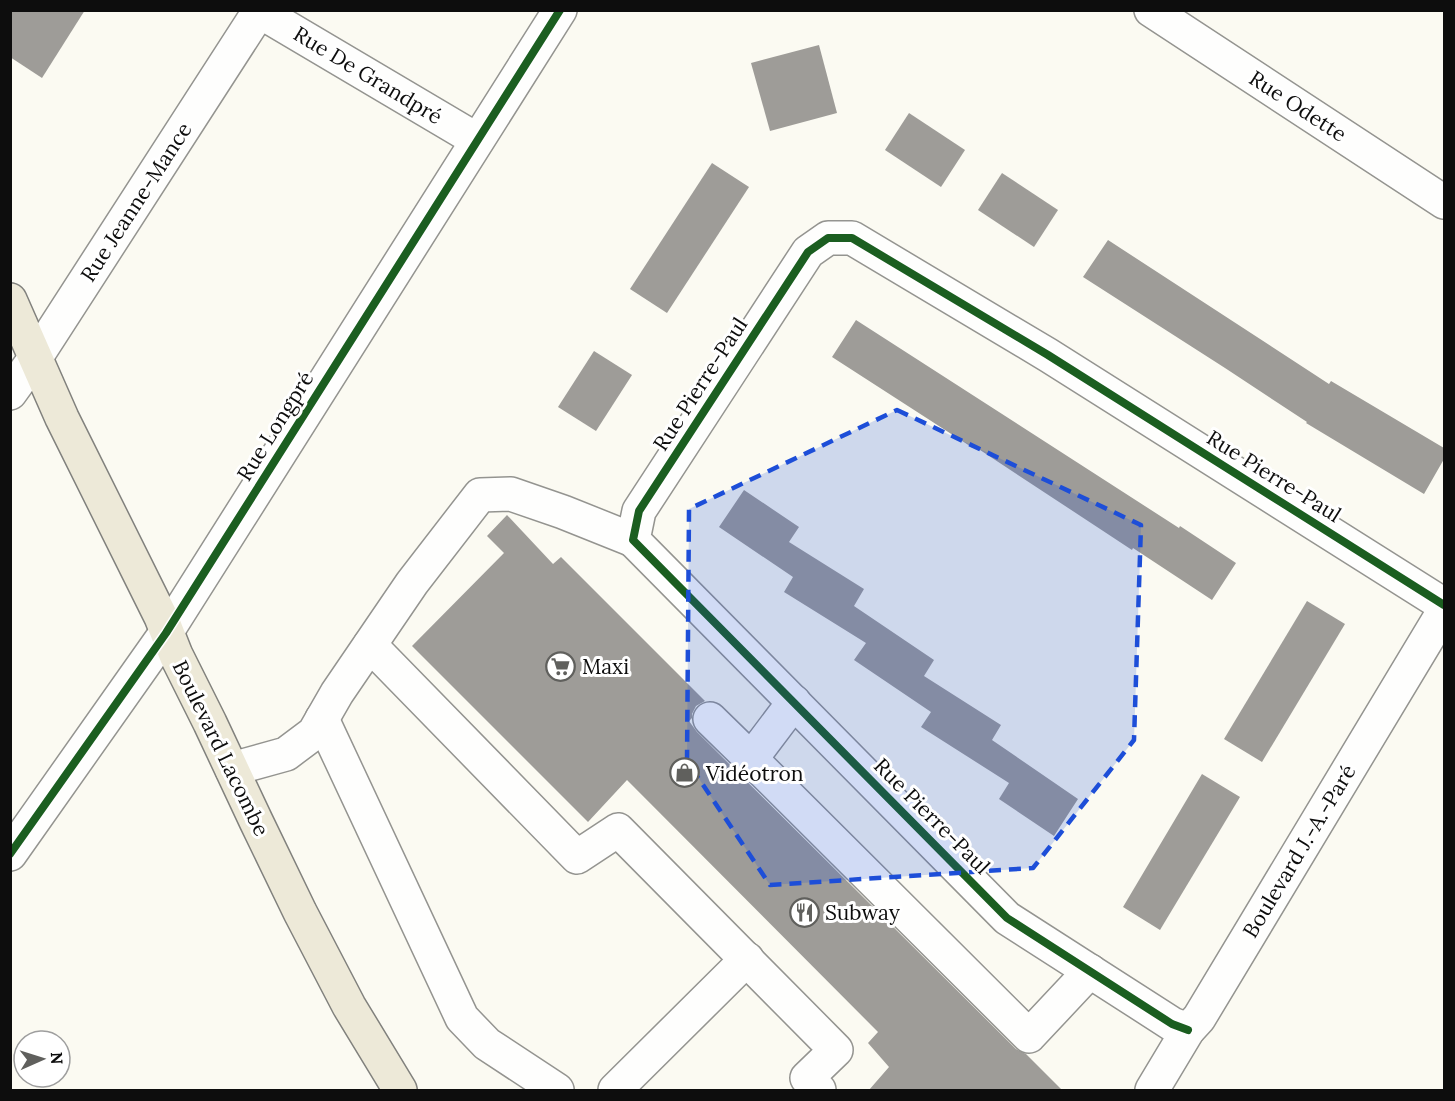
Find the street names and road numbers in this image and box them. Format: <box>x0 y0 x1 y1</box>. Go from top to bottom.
street label: Rue De Grandpré <box>289 20 447 130</box>
street label: Rue Odette <box>1244 64 1352 148</box>
street label: Rue Jeanne-Mance <box>74 117 198 287</box>
street label: Rue Pierre-Paul <box>647 312 753 456</box>
street label: Rue Longpré <box>231 366 319 486</box>
street label: Rue Pierre-Paul <box>1202 424 1346 528</box>
street label: Boulevard Lacombe <box>167 656 275 840</box>
street label: Rue Pierre-Paul <box>868 752 996 880</box>
street label: Boulevard J.-A.-Paré <box>1237 759 1361 943</box>

